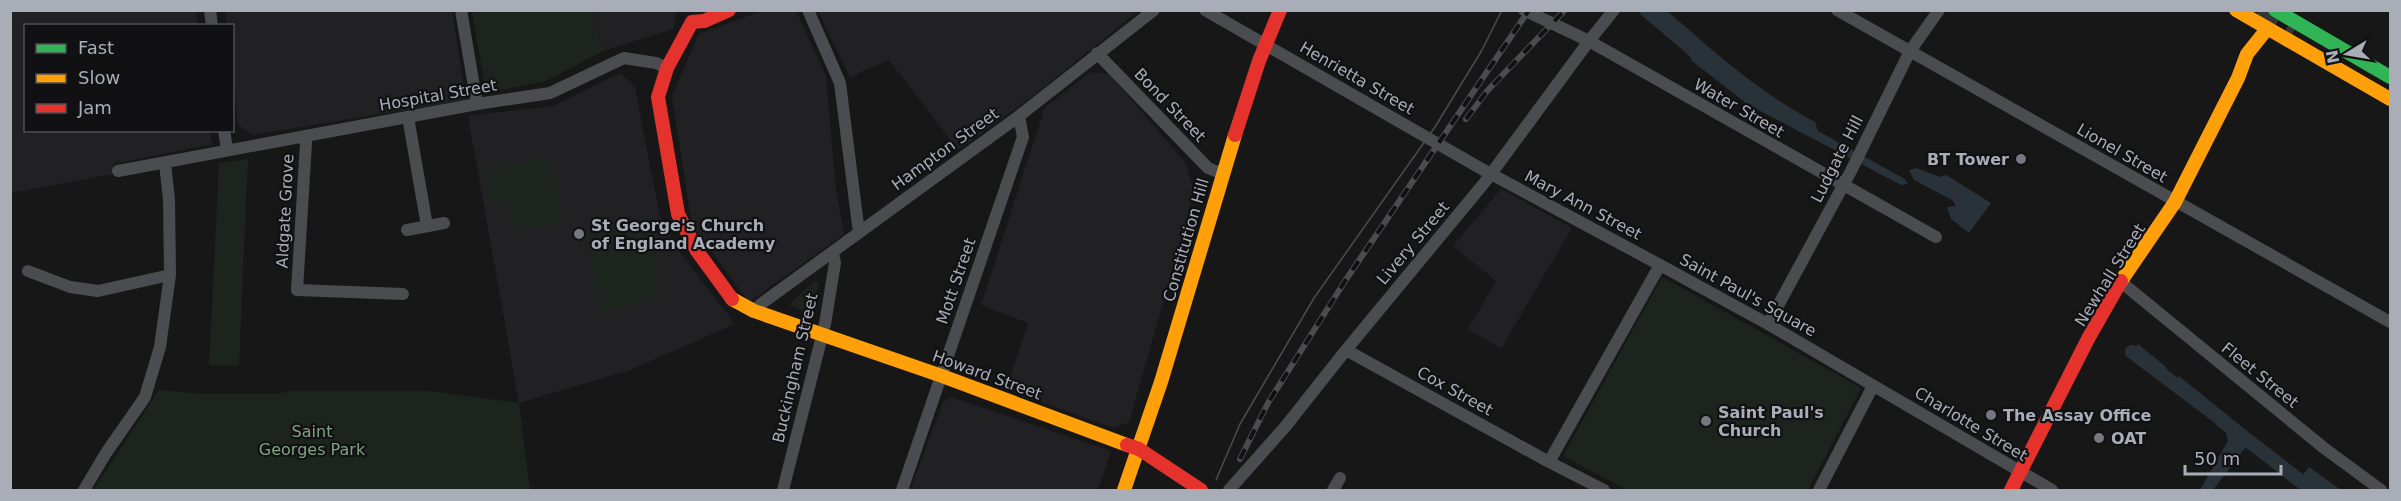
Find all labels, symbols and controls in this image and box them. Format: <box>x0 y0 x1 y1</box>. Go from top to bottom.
legend <box>24 24 234 132</box>
north arrow <box>2317 24 2377 84</box>
text: Fast <box>78 37 114 58</box>
street label: Henrietta Street <box>1296 38 1418 118</box>
text: N <box>2322 48 2343 65</box>
street label: Bond Street <box>1130 64 1210 146</box>
text: Slow <box>78 67 120 88</box>
street label: Hospital Street <box>378 75 498 115</box>
street label: Water Street <box>1691 75 1787 141</box>
text: Jam <box>77 97 112 118</box>
street label: Hampton Street <box>888 104 1002 194</box>
street label: Ludgate Hill <box>1807 112 1867 206</box>
street label: Lionel Street <box>2073 119 2171 187</box>
place label: BT Tower <box>1927 150 2009 169</box>
marker: BT Tower <box>2014 152 2028 166</box>
street label: Aldgate Grove <box>273 153 297 269</box>
street label: Mary Ann Street <box>1521 166 1645 244</box>
street label: Constitution Hill <box>1159 176 1213 304</box>
street label: Livery Street <box>1373 198 1453 288</box>
place label: St George's Church of England Academy <box>591 216 776 253</box>
street label: Newhall Street <box>2071 220 2149 330</box>
marker: St George's Church of England Academy <box>572 227 586 241</box>
street label: Mott Street <box>932 235 980 327</box>
street label: Saint Paul's Square <box>1676 250 1820 340</box>
street label: Buckingham Street <box>769 291 821 445</box>
street label: Fleet Street <box>2218 338 2302 412</box>
street label: Howard Street <box>930 346 1044 404</box>
street label: Cox Street <box>1414 362 1496 420</box>
street label: Charlotte Street <box>1911 383 2031 465</box>
place label: Saint Paul's Church <box>1718 403 1824 440</box>
place label: The Assay Office <box>2003 406 2151 425</box>
marker: The Assay Office <box>1984 408 1998 422</box>
marker: Saint Paul's Church <box>1699 414 1713 428</box>
park label: Saint Georges Park <box>259 422 366 459</box>
place label: OAT <box>2111 429 2146 448</box>
marker: OAT <box>2092 431 2106 445</box>
scale bar <box>2185 438 2281 476</box>
text: 50 m <box>2194 448 2240 469</box>

